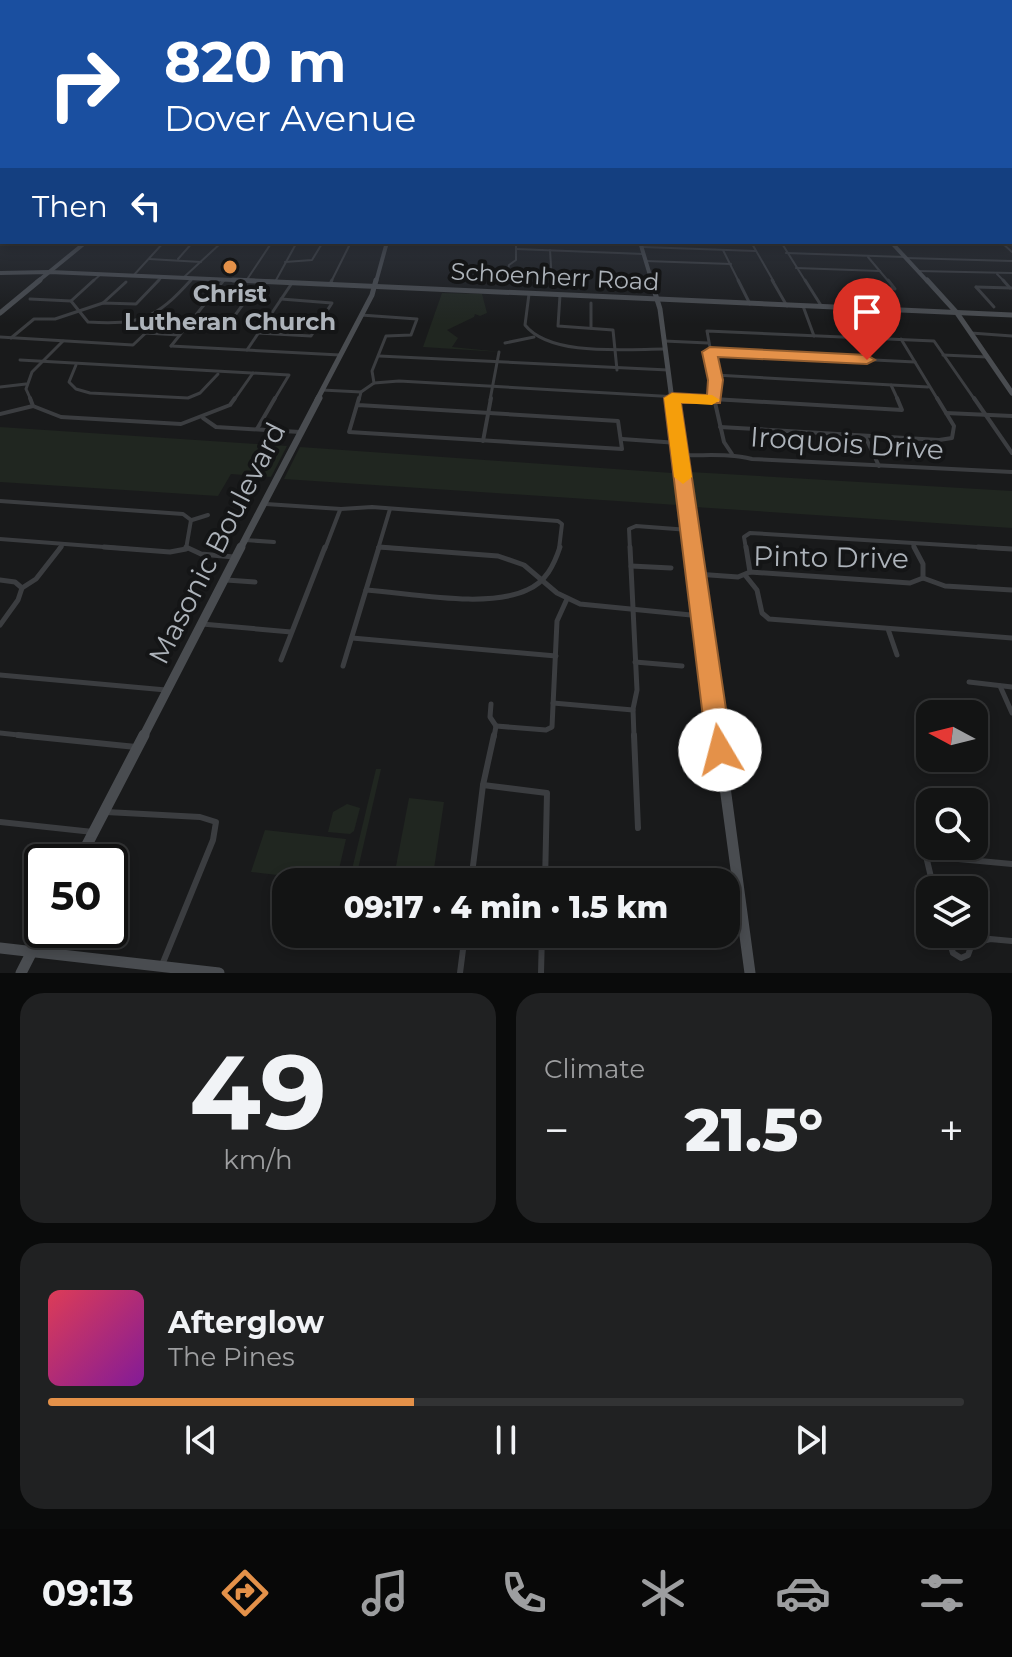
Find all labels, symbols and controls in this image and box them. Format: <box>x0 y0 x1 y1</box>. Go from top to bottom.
text: 820 m <box>164 28 347 96</box>
icon: right <box>32 32 136 136</box>
text: Dover Avenue <box>164 96 416 140</box>
icon: left <box>124 184 168 228</box>
text: Then <box>32 188 108 225</box>
street label: Schoenherr Road <box>450 257 660 296</box>
marker: Christ Lutheran Church <box>221 258 239 276</box>
pin <box>833 278 901 360</box>
place label: Christ Lutheran Church <box>124 279 336 336</box>
icon: arrive <box>845 290 889 334</box>
street label: Masonic Boulevard <box>141 416 293 670</box>
street label: Iroquois Drive <box>749 419 945 467</box>
street label: Pinto Drive <box>753 539 909 575</box>
north arrow <box>916 700 988 772</box>
map controls <box>916 700 988 948</box>
position arrow <box>678 708 762 792</box>
button: search <box>916 788 988 860</box>
speed limit sign: 50 <box>24 844 128 948</box>
button: layers <box>916 876 988 948</box>
text: 09:17 · 4 min · 1.5 km <box>344 889 668 926</box>
text: 49 <box>189 1028 327 1155</box>
text: Climate <box>544 1053 645 1085</box>
text: 21.5° <box>685 1093 823 1166</box>
text: − <box>544 1103 569 1157</box>
text: + <box>939 1103 964 1157</box>
text: km/h <box>223 1144 293 1176</box>
text: Afterglow <box>168 1304 324 1341</box>
text: The Pines <box>168 1341 295 1373</box>
icon: previous <box>179 1418 223 1462</box>
icon: pause <box>484 1418 528 1462</box>
icon: next <box>789 1418 833 1462</box>
icon: directions <box>217 1565 273 1621</box>
icon: music <box>357 1565 413 1621</box>
icon: phone <box>496 1565 552 1621</box>
icon: climate <box>635 1565 691 1621</box>
icon: car <box>775 1565 831 1621</box>
icon: filters <box>914 1565 970 1621</box>
text: 09:13 <box>42 1571 134 1615</box>

